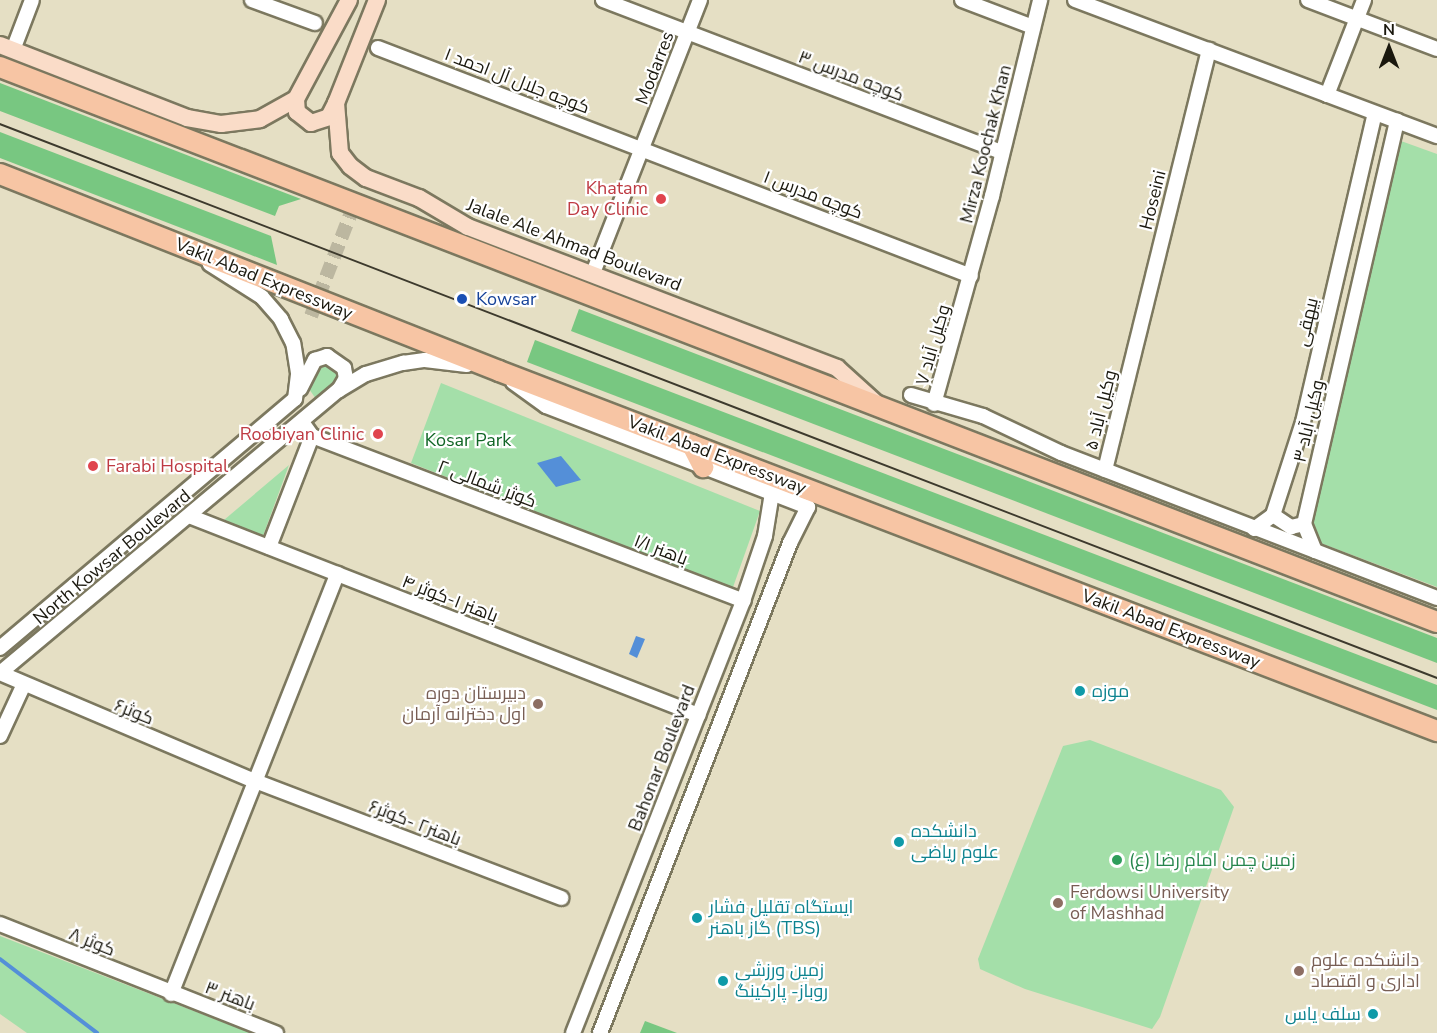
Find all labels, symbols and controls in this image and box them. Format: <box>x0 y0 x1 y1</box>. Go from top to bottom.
north arrow <box>1359 18 1419 78</box>
text: N <box>1383 19 1395 41</box>
street label: Modarres <box>631 28 679 108</box>
street label: کوچه جلال آل احمد ۱ <box>441 43 593 119</box>
street label: کوچه مدرس ۳ <box>795 46 907 106</box>
street label: Mirza Koochak Khan <box>956 63 1016 225</box>
street label: کوچه مدرس ۱ <box>760 166 866 224</box>
street label: Hoseini <box>1135 168 1171 232</box>
place label: Khatam Day Clinic <box>567 178 648 220</box>
marker: Khatam Day Clinic <box>652 190 670 208</box>
street label: Jalale Ale Ahmad Boulevard <box>464 194 684 296</box>
street label: Vakil Abad Expressway <box>172 234 356 324</box>
place label: Kowsar <box>476 288 537 310</box>
marker: Kowsar <box>453 290 471 308</box>
street label: بیهقی <box>1291 296 1323 348</box>
street label: ۷ وکیل آباد <box>911 302 955 388</box>
street label: وکیل آباد ۵ <box>1081 368 1121 452</box>
street label: ۳ وکیل آباد <box>1289 378 1329 464</box>
street label: Vakil Abad Expressway <box>625 411 809 499</box>
place label: Roobiyan Clinic <box>240 423 364 445</box>
marker: Roobiyan Clinic <box>369 425 387 443</box>
park label: Kosar Park <box>425 429 511 451</box>
place label: Farabi Hospital <box>106 455 228 477</box>
street label: کوثر شمالی ۲ <box>435 455 539 513</box>
marker: Farabi Hospital <box>84 457 102 475</box>
street label: North Kowsar Boulevard <box>29 485 195 629</box>
street label: باهنر ۱/۱ <box>631 530 691 570</box>
street label: باهنر ۱-کوثر ۴ <box>399 571 501 627</box>
street label: Vakil Abad Expressway <box>1079 585 1263 673</box>
place label: موزه <box>1092 680 1129 702</box>
street label: Bahonar Boulevard <box>624 682 700 834</box>
place label: دبیرستان دوره اول دخترانه آرمان <box>402 683 526 726</box>
marker: موزه <box>1073 684 1087 698</box>
street label: کوثر۶ <box>111 694 157 730</box>
marker: دبیرستان دوره اول دخترانه آرمان <box>531 697 545 711</box>
street label: باهنر۲ -کوثر۶ <box>366 795 464 851</box>
place label: دانشکده علوم ریاضی <box>911 821 999 864</box>
marker: دانشکده علوم ریاضی <box>892 835 906 849</box>
place label: زمین چمن امام رضا (ع) <box>1129 849 1296 871</box>
marker: زمین چمن امام رضا (ع) <box>1110 853 1124 867</box>
place label: Ferdowsi University of Mashhad <box>1070 882 1229 924</box>
marker: Ferdowsi University of Mashhad <box>1051 896 1065 910</box>
place label: ایستگاه تقلیل فشار گاز باهنر (TBS) <box>709 897 853 940</box>
marker: ایستگاه تقلیل فشار گاز باهنر (TBS) <box>690 911 704 925</box>
street label: کوثر ۸ <box>66 923 118 961</box>
place label: دانشکده علوم اداری و اقتصاد <box>1311 950 1420 992</box>
place label: زمین ورزشی روباز- پارکینگ <box>735 960 828 1002</box>
marker: دانشکده علوم اداری و اقتصاد <box>1292 964 1306 978</box>
marker: زمین ورزشی روباز- پارکینگ <box>716 974 730 988</box>
street label: باهنر ۳ <box>202 977 258 1015</box>
place label: سلف یاس <box>1285 1003 1361 1025</box>
marker: سلف یاس <box>1366 1007 1380 1021</box>

